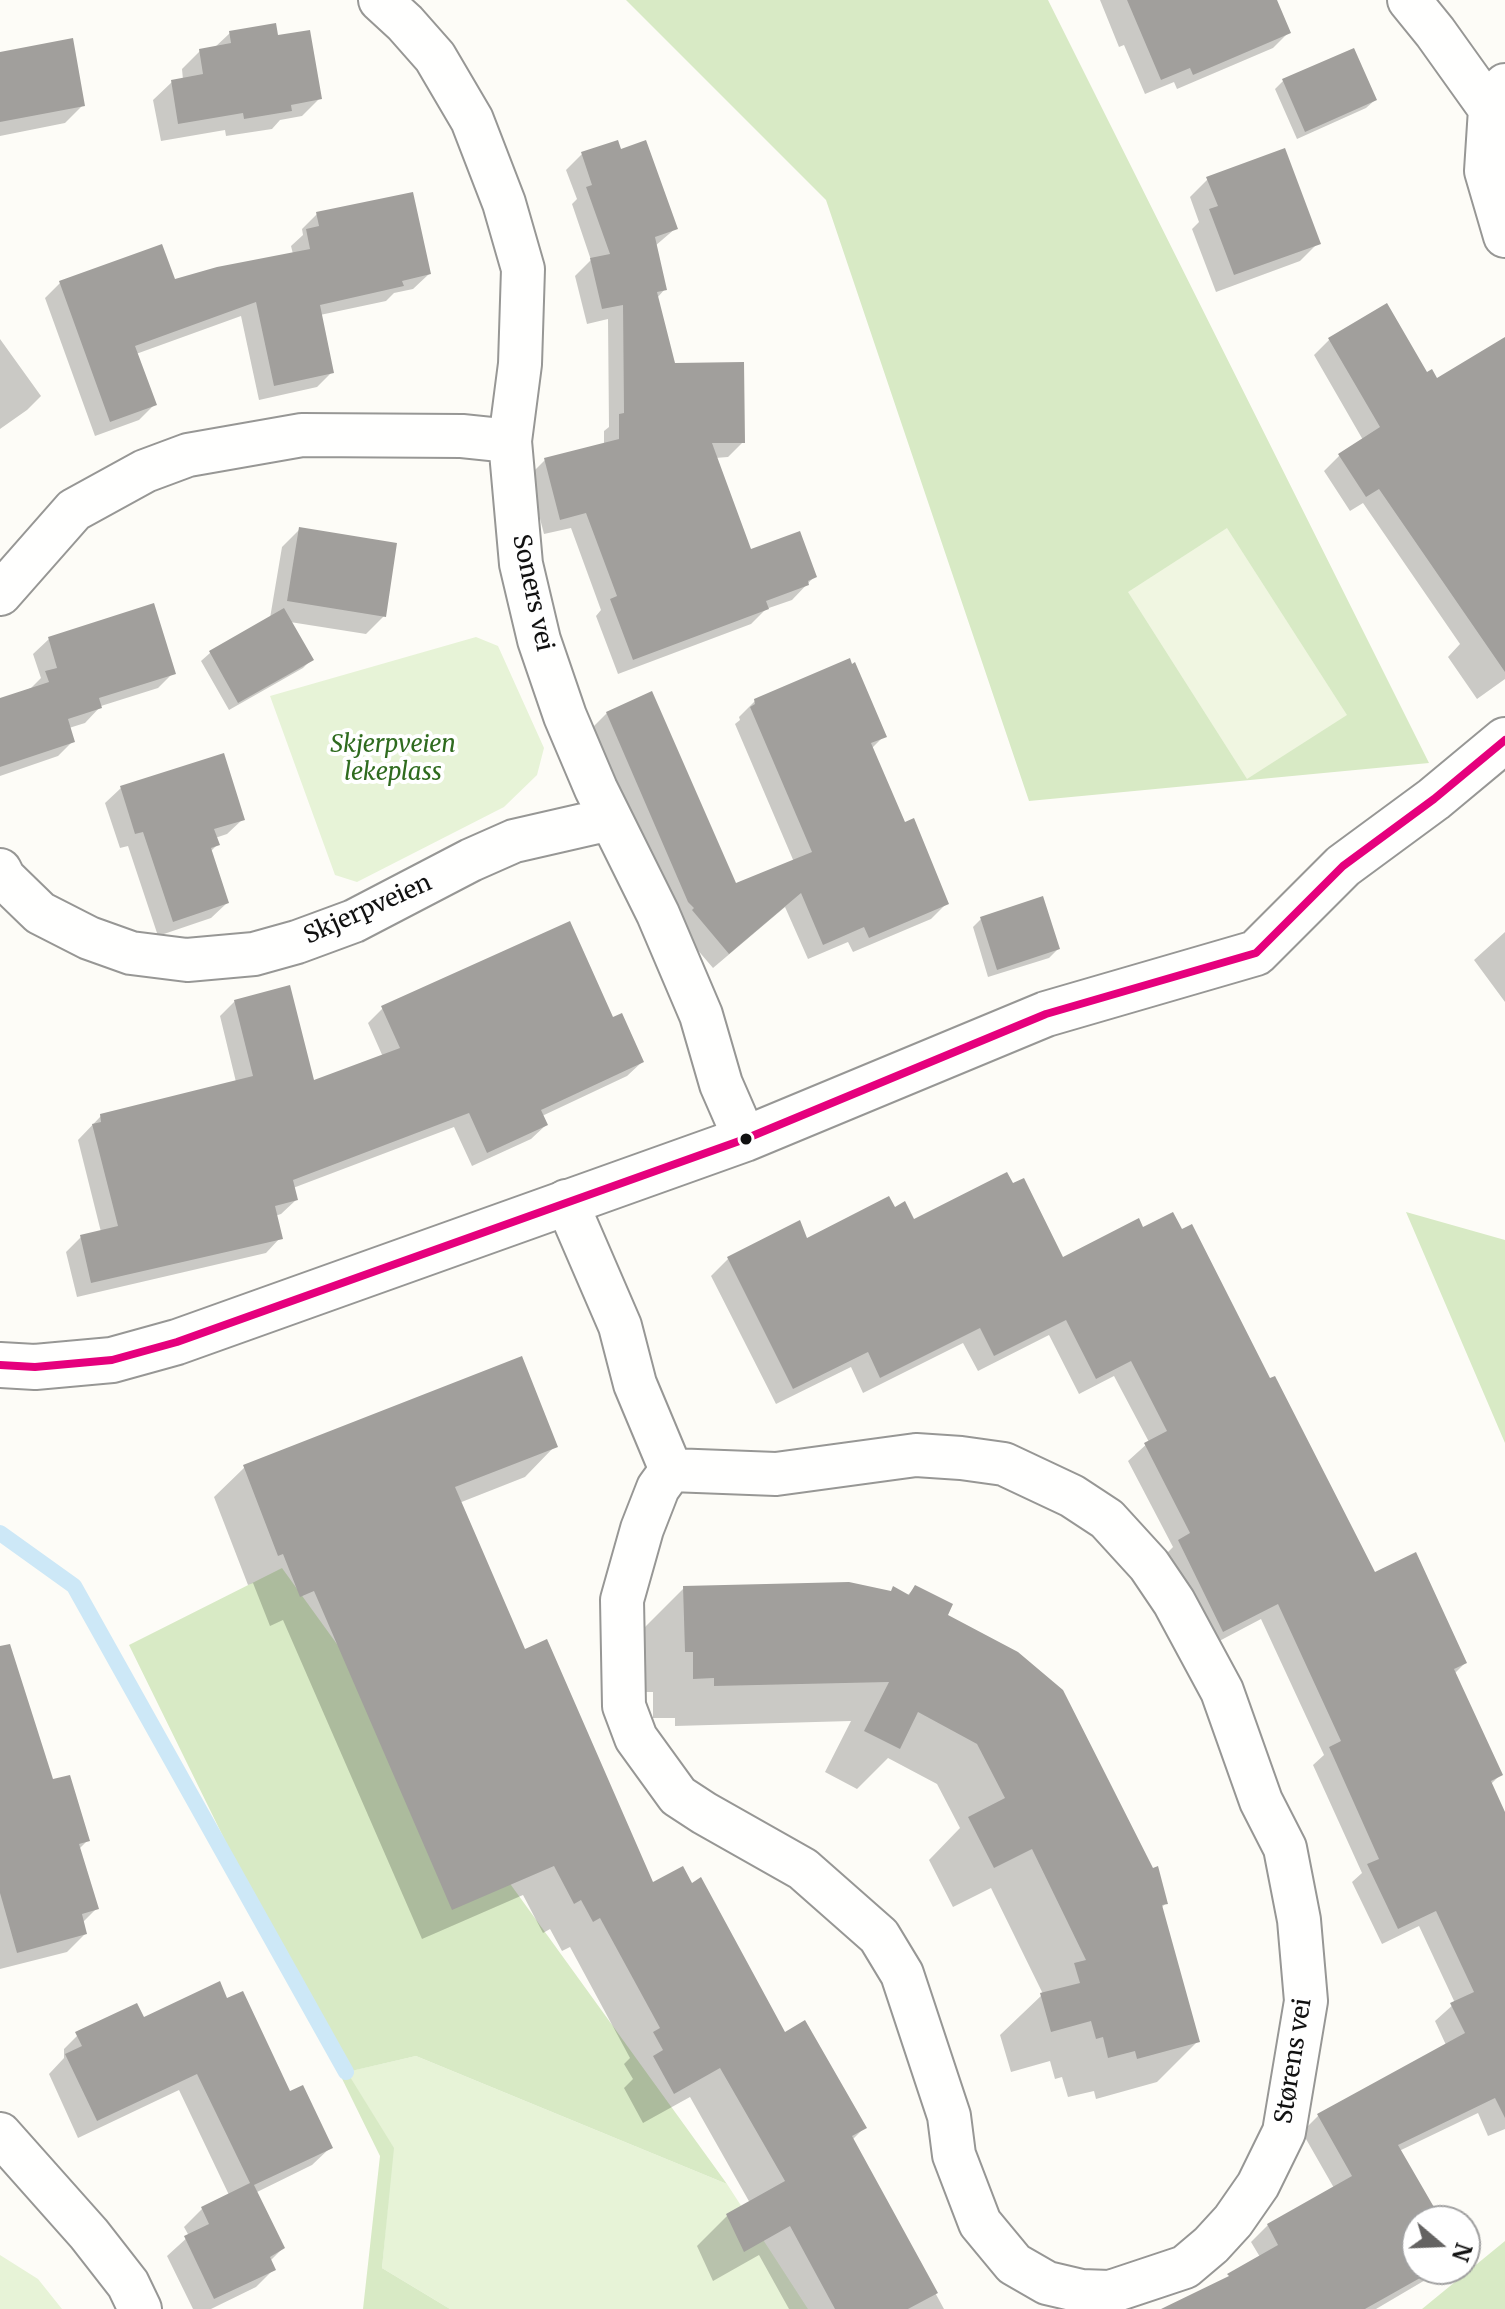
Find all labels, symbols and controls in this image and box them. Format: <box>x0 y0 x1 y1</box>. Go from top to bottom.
street label: Soners vei <box>506 532 558 654</box>
park label: Skjerpveien lekeplass <box>330 731 456 787</box>
street label: Skjerpveien <box>300 869 436 951</box>
unlabelled marker <box>738 1131 754 1147</box>
street label: Størens vei <box>1270 1996 1318 2126</box>
north arrow <box>1401 2205 1481 2285</box>
text: N <box>1446 2239 1478 2265</box>

